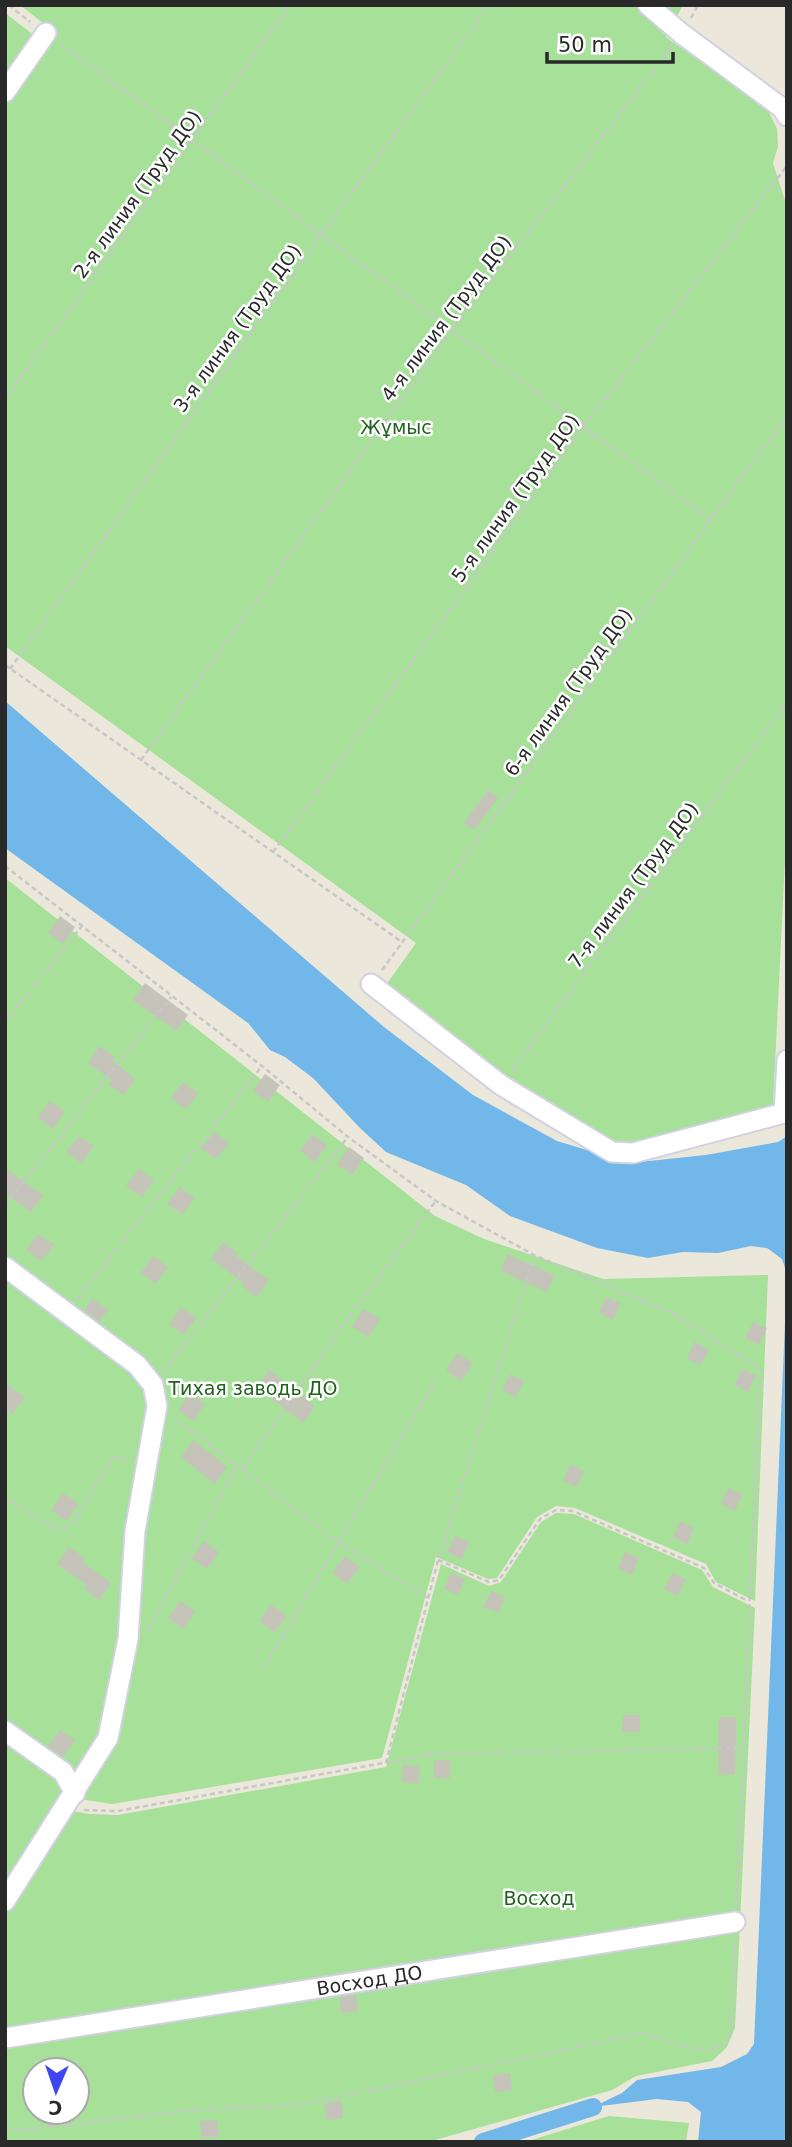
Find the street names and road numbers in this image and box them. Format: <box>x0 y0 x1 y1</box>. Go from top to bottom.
street label: 2-я линия (Труд ДО) <box>69 106 205 282</box>
street label: 4-я линия (Труд ДО) <box>376 231 516 405</box>
street label: 3-я линия (Труд ДО) <box>169 240 305 416</box>
street label: 5-я линия (Труд ДО) <box>447 410 583 586</box>
street label: 6-я линия (Труд ДО) <box>500 604 636 780</box>
street label: 7-я линия (Труд ДО) <box>563 798 703 972</box>
street label: Восход ДО <box>315 1961 424 1999</box>

